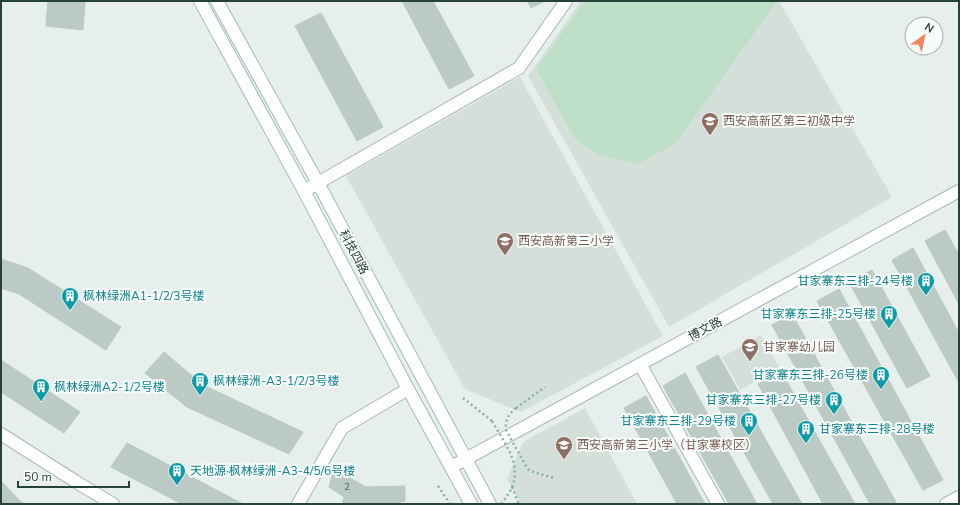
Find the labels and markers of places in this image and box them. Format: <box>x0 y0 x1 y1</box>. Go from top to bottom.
school or university icon: 西安高新区第三初级中学 <box>700 111 720 136</box>
place label: 西安高新区第三初级中学 <box>723 113 855 129</box>
school or university icon: 西安高新第三小学 <box>495 231 515 256</box>
place label: 西安高新第三小学 <box>518 233 614 249</box>
building icon: 甘家寨东三排-24号楼 <box>916 271 936 296</box>
place label: 甘家寨东三排-24号楼 <box>798 273 913 289</box>
building icon: 枫林绿洲A1-1/2/3号楼 <box>60 286 80 311</box>
place label: 枫林绿洲A1-1/2/3号楼 <box>83 288 204 304</box>
building icon: 甘家寨东三排-25号楼 <box>879 304 899 329</box>
place label: 甘家寨东三排-25号楼 <box>761 306 876 322</box>
school or university icon: 甘家寨幼儿园 <box>740 337 760 362</box>
place label: 甘家寨幼儿园 <box>763 339 835 355</box>
building icon: 甘家寨东三排-26号楼 <box>871 365 891 390</box>
place label: 甘家寨东三排-26号楼 <box>753 367 868 383</box>
building icon: 枫林绿洲-A3-1/2/3号楼 <box>190 371 210 396</box>
place label: 枫林绿洲-A3-1/2/3号楼 <box>213 373 340 389</box>
building icon: 枫林绿洲A2-1/2号楼 <box>31 377 51 402</box>
place label: 枫林绿洲A2-1/2号楼 <box>54 379 165 395</box>
building icon: 甘家寨东三排-27号楼 <box>824 390 844 415</box>
place label: 甘家寨东三排-27号楼 <box>706 392 821 408</box>
building icon: 甘家寨东三排-29号楼 <box>739 411 759 436</box>
place label: 甘家寨东三排-29号楼 <box>621 413 736 429</box>
building icon: 甘家寨东三排-28号楼 <box>796 419 816 444</box>
place label: 甘家寨东三排-28号楼 <box>819 421 935 437</box>
school or university icon: 西安高新第三小学（甘家寨校区） <box>554 435 574 460</box>
place label: 西安高新第三小学（甘家寨校区） <box>577 437 757 453</box>
building icon: 天地源·枫林绿洲-A3-4/5/6号楼 <box>167 461 187 486</box>
place label: 天地源·枫林绿洲-A3-4/5/6号楼 <box>190 463 355 479</box>

